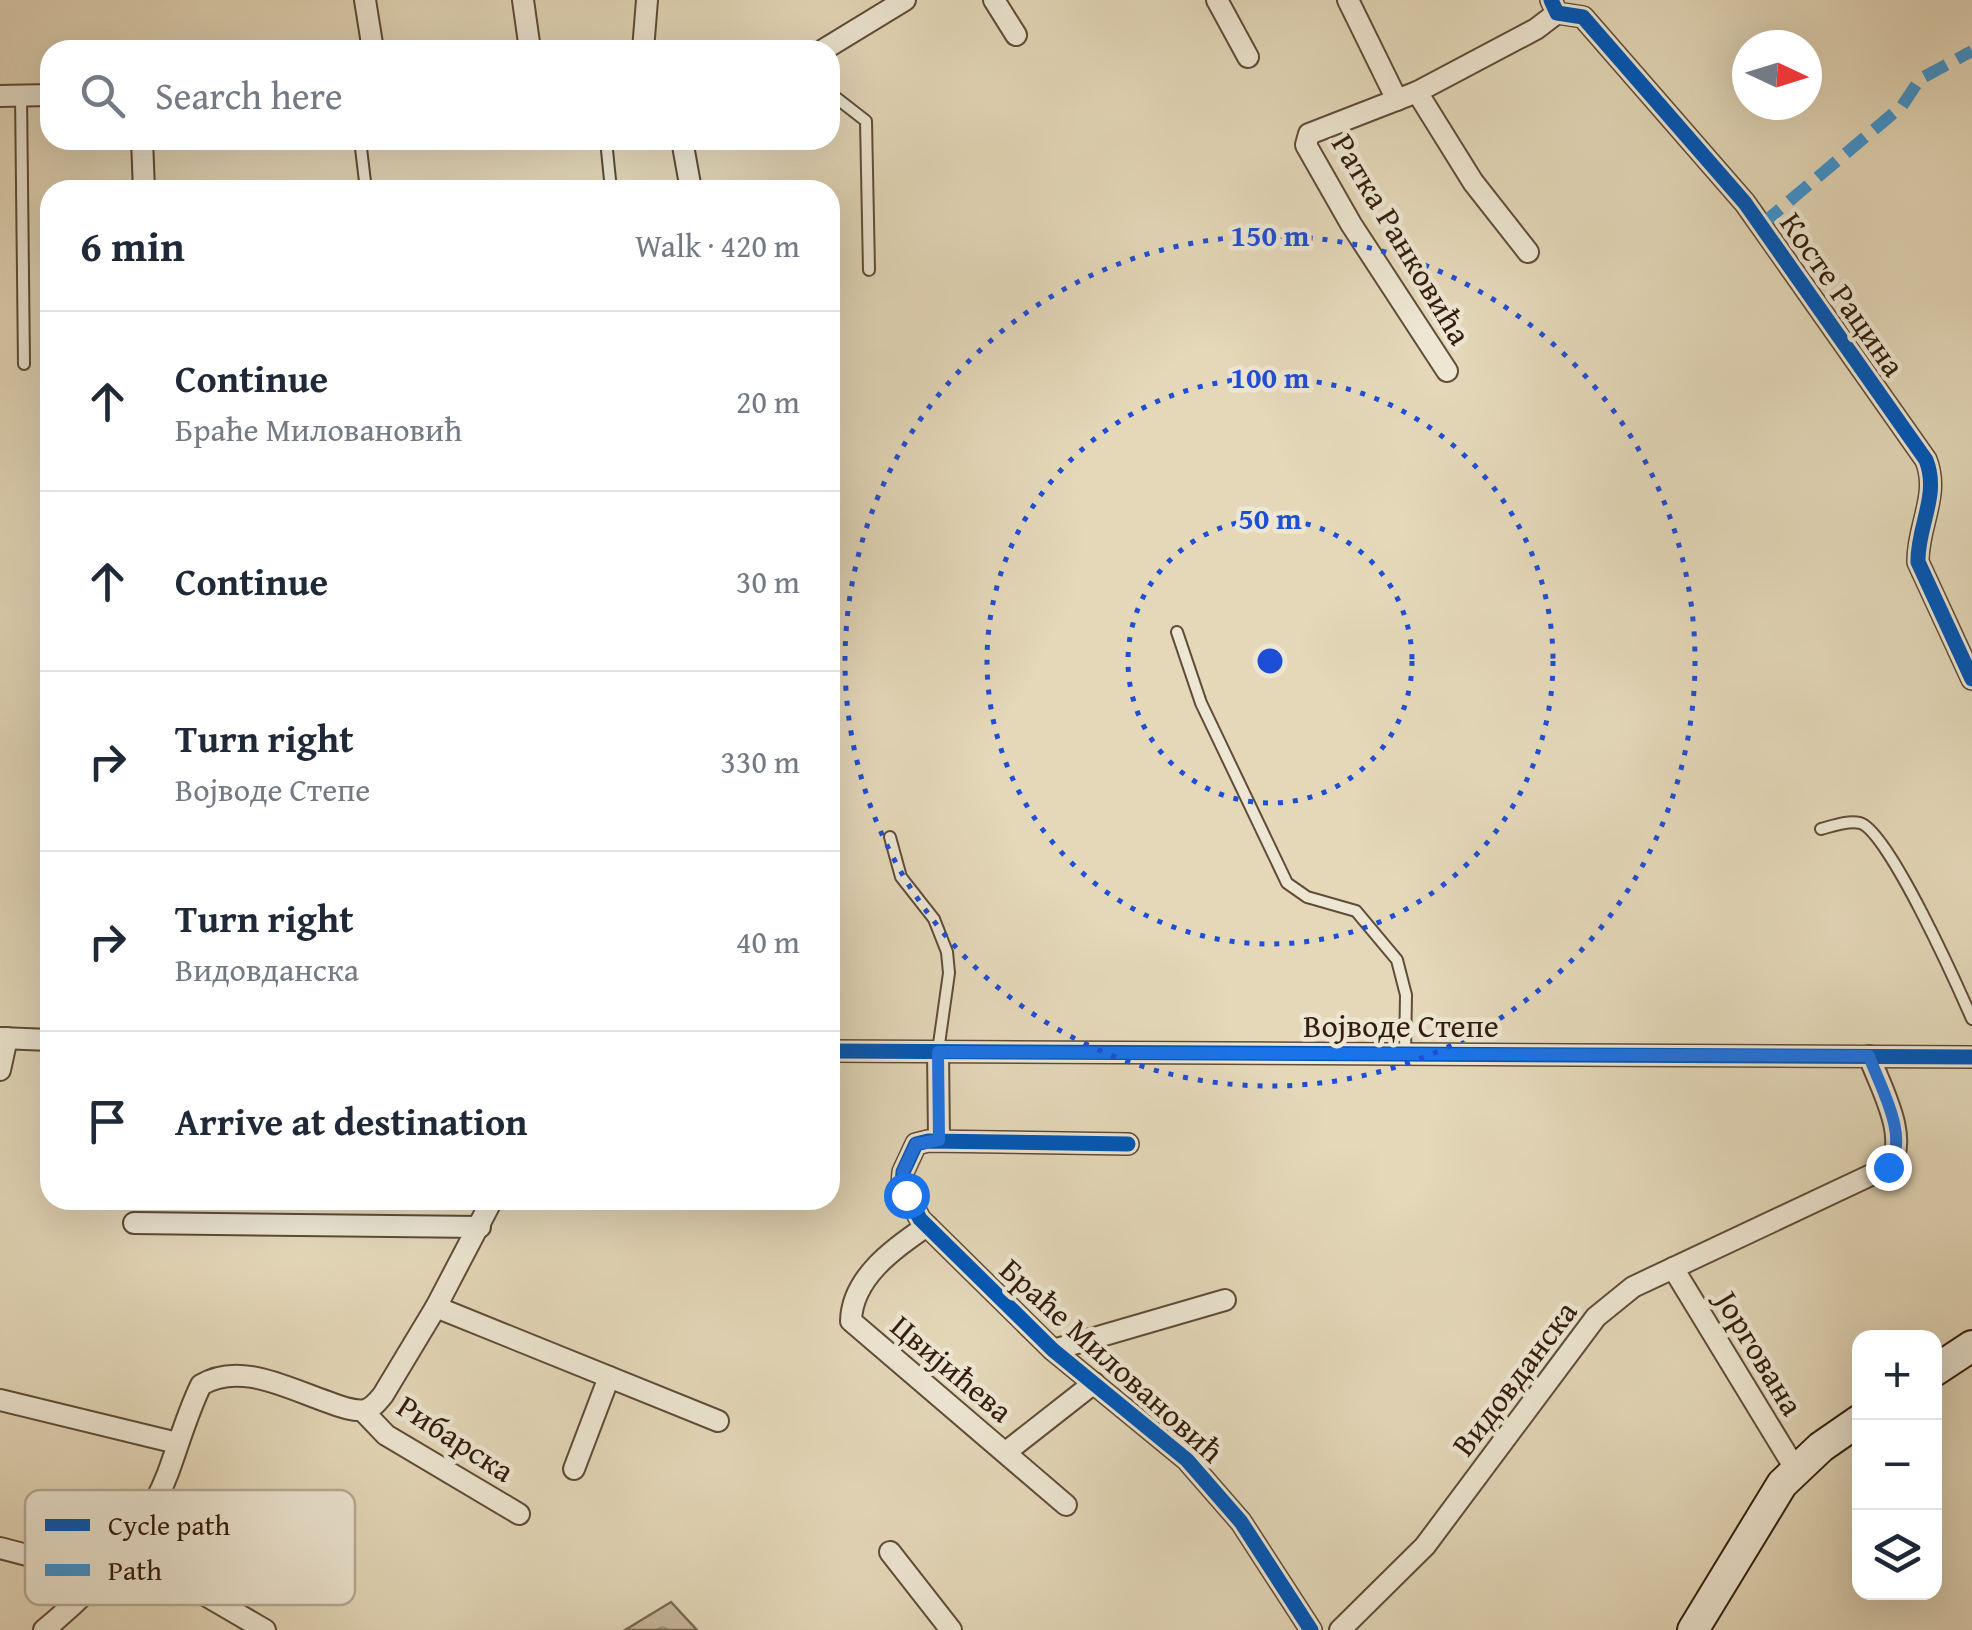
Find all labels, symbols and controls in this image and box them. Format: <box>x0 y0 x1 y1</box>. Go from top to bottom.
north arrow <box>1732 30 1822 120</box>
search box <box>40 40 840 150</box>
text: Search here <box>155 67 343 123</box>
icon: search <box>75 68 130 123</box>
street label: Ратка Ранковића <box>1320 125 1484 354</box>
street label: Косте Рацина <box>1769 202 1918 386</box>
text: 150 m <box>1231 213 1310 257</box>
text: 6 min <box>80 215 185 276</box>
text: Walk · 420 m <box>635 222 800 269</box>
text: Continue <box>175 350 328 406</box>
text: 100 m <box>1231 355 1310 399</box>
icon: ahead <box>80 374 135 429</box>
text: 20 m <box>736 378 800 425</box>
text: Браће Миловановић <box>175 406 462 453</box>
text: 50 m <box>1238 496 1302 540</box>
text: Continue <box>175 553 328 609</box>
icon: ahead <box>80 554 135 609</box>
text: 30 m <box>736 558 800 605</box>
centre of rings <box>1252 643 1288 679</box>
text: Turn right <box>175 710 354 766</box>
icon: right <box>80 734 135 789</box>
text: 330 m <box>721 738 800 785</box>
text: Војводе Степе <box>175 766 370 813</box>
text: Turn right <box>175 890 354 946</box>
icon: right <box>80 914 135 969</box>
text: 40 m <box>736 918 800 965</box>
text: Видовданска <box>175 946 359 993</box>
street label: Војводе Степе <box>1303 1002 1499 1049</box>
text: Arrive at destination <box>175 1093 528 1149</box>
icon: arrive <box>80 1094 135 1149</box>
route end <box>1866 1145 1912 1191</box>
route start <box>884 1173 930 1219</box>
street label: Браће Миловановић <box>990 1246 1234 1474</box>
street label: Јоргована <box>1702 1278 1816 1425</box>
street label: Видовданска <box>1440 1290 1589 1466</box>
street label: Цвијићева <box>881 1303 1024 1434</box>
map controls <box>1852 1330 1942 1600</box>
button: + <box>1852 1330 1942 1420</box>
street label: Рибарска <box>388 1383 524 1494</box>
button: − <box>1852 1420 1942 1510</box>
legend <box>25 1490 355 1605</box>
text: Cycle path <box>108 1504 231 1545</box>
button: layers <box>1852 1510 1942 1600</box>
text: Path <box>108 1549 162 1590</box>

